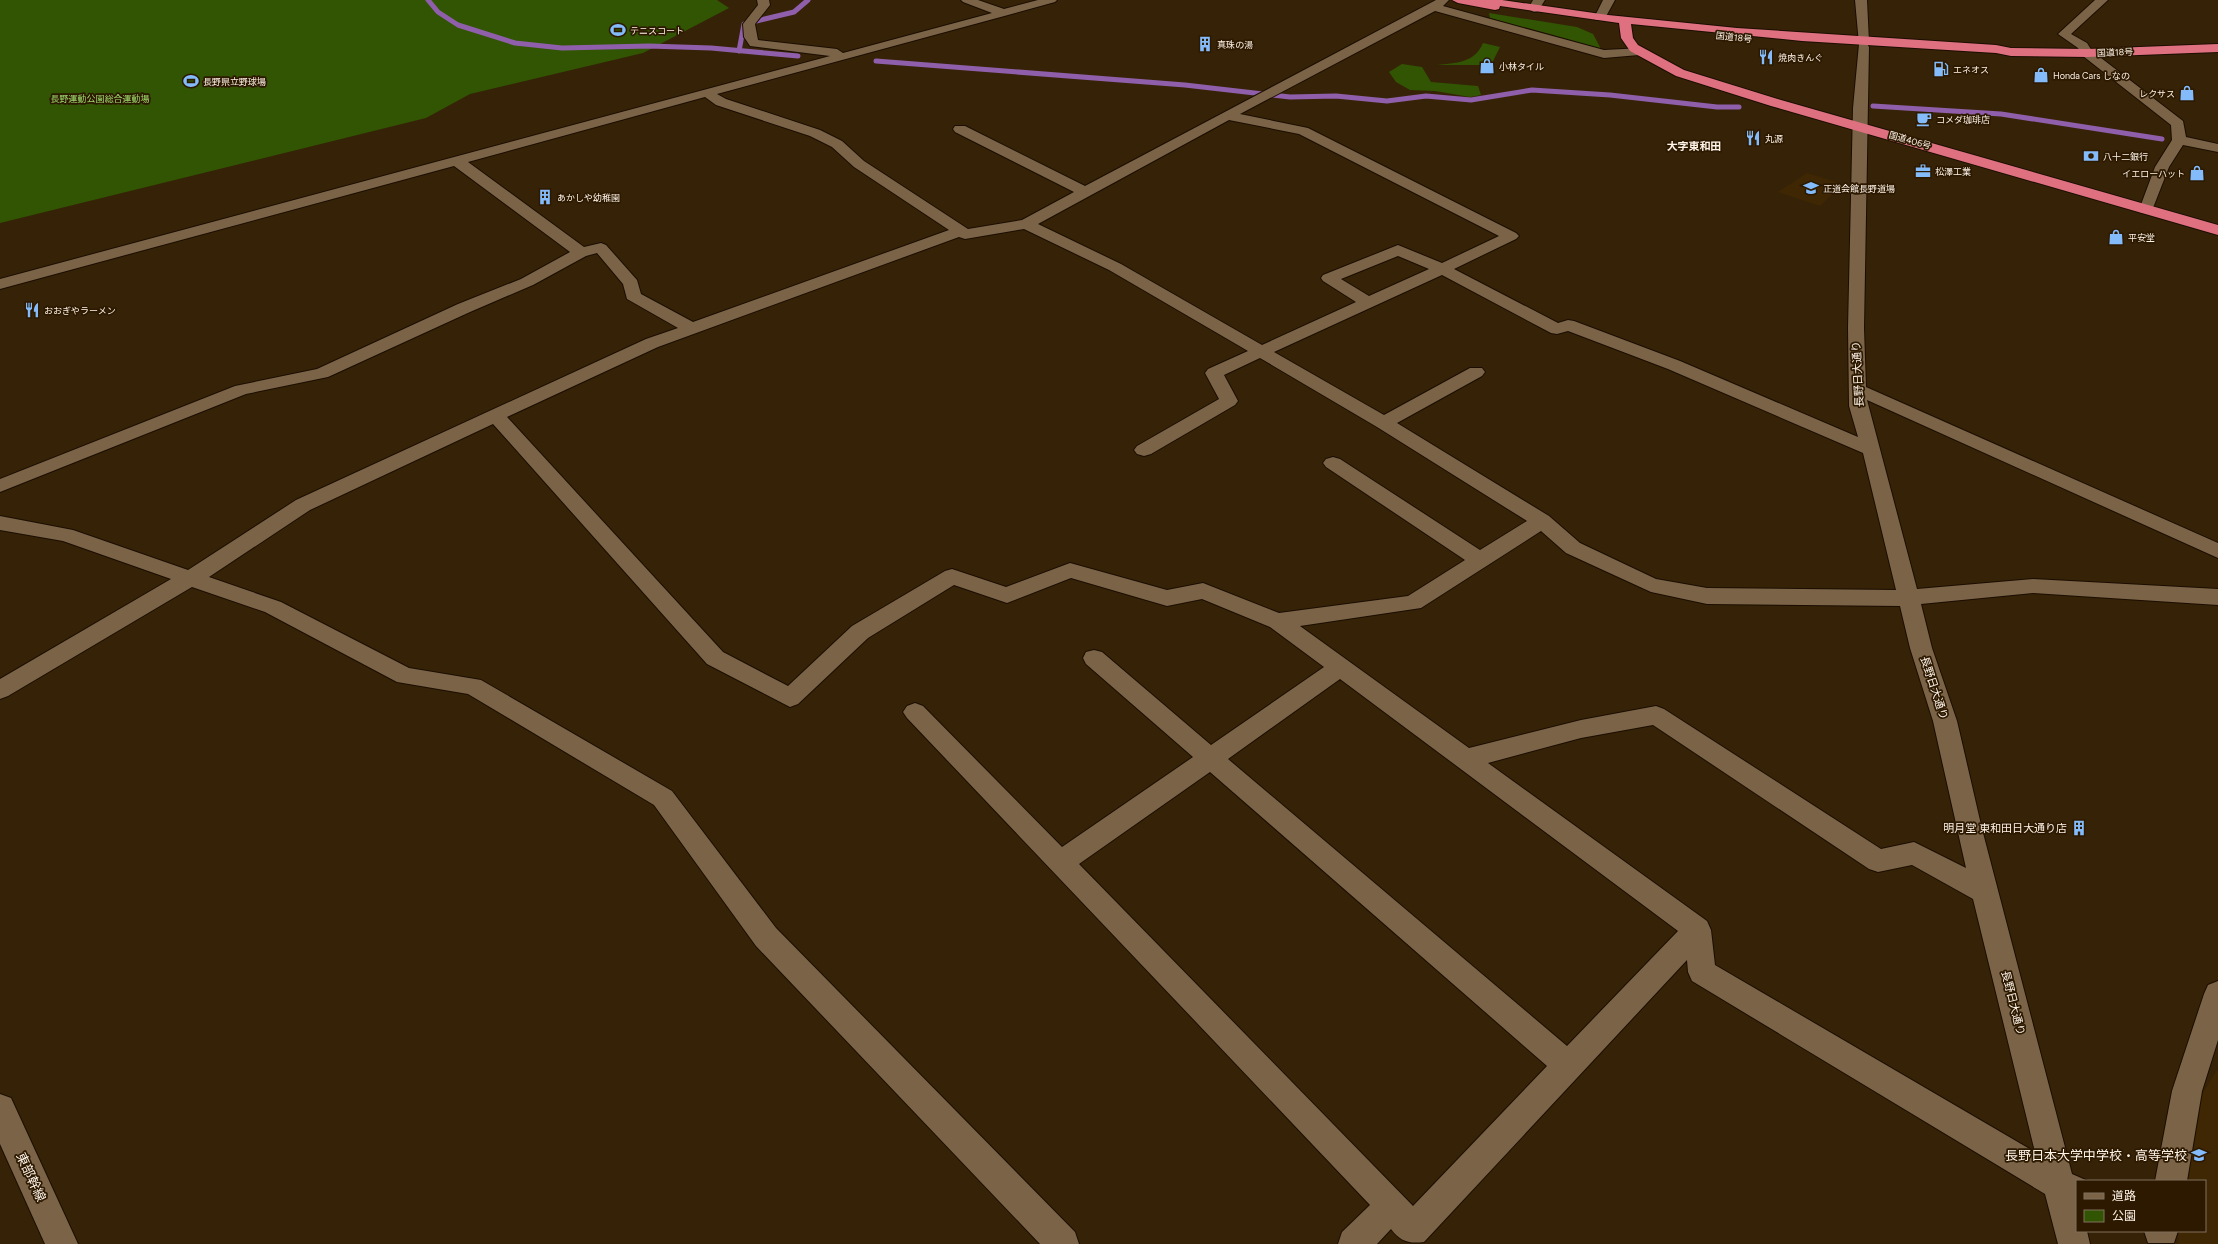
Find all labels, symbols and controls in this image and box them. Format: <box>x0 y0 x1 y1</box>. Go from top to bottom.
sports icon: テニスコート <box>609 21 627 39</box>
place label: テニスコート <box>630 25 684 36</box>
street label: 国道18号 <box>1715 30 1753 44</box>
building icon: 真珠の湯 <box>1196 35 1214 53</box>
place label: 真珠の湯 <box>1217 39 1253 50</box>
street label: 国道18号 <box>2097 46 2133 58</box>
restaurant icon: 焼肉きんぐ <box>1757 48 1775 66</box>
place label: 焼肉きんぐ <box>1778 52 1823 63</box>
shop icon: 小林タイル <box>1478 57 1496 75</box>
fuel station icon: エネオス <box>1932 60 1950 78</box>
place label: 小林タイル <box>1499 61 1544 72</box>
place label: エネオス <box>1953 64 1989 75</box>
shop icon: Honda Cars しなの <box>2032 66 2050 84</box>
place label: Honda Cars しなの <box>2053 70 2130 81</box>
sports icon: 長野県立野球場 <box>182 72 200 90</box>
place label: 長野県立野球場 <box>203 76 266 87</box>
shop icon: レクサス <box>2178 84 2196 102</box>
place label: レクサス <box>2139 88 2175 99</box>
park label: 長野運動公園総合運動場 <box>50 93 150 104</box>
cafe icon: コメダ珈琲店 <box>1915 110 1933 128</box>
place label: コメダ珈琲店 <box>1936 114 1990 125</box>
restaurant icon: 丸源 <box>1744 129 1762 147</box>
street label: 国道406号 <box>1888 129 1932 151</box>
place label: 丸源 <box>1765 133 1783 144</box>
district label: 大字東和田 <box>1667 140 1722 153</box>
bank icon: 八十二銀行 <box>2082 147 2100 165</box>
place label: 八十二銀行 <box>2103 151 2148 162</box>
office icon: 松澤工業 <box>1914 162 1932 180</box>
shop icon: イエローハット <box>2188 164 2206 182</box>
place label: 松澤工業 <box>1935 166 1971 177</box>
place label: イエローハット <box>2122 168 2185 179</box>
school or university icon: 正道会館長野道場 <box>1802 179 1820 197</box>
place label: 正道会館長野道場 <box>1823 183 1895 194</box>
building icon: あかしや幼稚園 <box>536 188 554 206</box>
place label: あかしや幼稚園 <box>557 192 620 203</box>
shop icon: 平安堂 <box>2107 228 2125 246</box>
place label: 平安堂 <box>2128 232 2155 243</box>
restaurant icon: おおぎやラーメン <box>23 301 41 319</box>
place label: おおぎやラーメン <box>44 305 116 316</box>
street label: 長野日大通り <box>1850 341 1866 407</box>
street label: 長野日大通り <box>1918 655 1950 721</box>
building icon: 明月堂 東和田日大通り店 <box>2070 819 2088 837</box>
place label: 明月堂 東和田日大通り店 <box>1943 822 2067 835</box>
street label: 長野日大通り <box>1999 969 2027 1037</box>
school or university icon: 長野日本大学中学校・高等学校 <box>2190 1146 2208 1164</box>
place label: 長野日本大学中学校・高等学校 <box>2005 1148 2187 1163</box>
street label: 東部幹線 <box>13 1150 49 1204</box>
legend <box>2076 1180 2206 1232</box>
text: 道路 <box>2112 1189 2136 1203</box>
text: 公園 <box>2112 1209 2136 1223</box>

